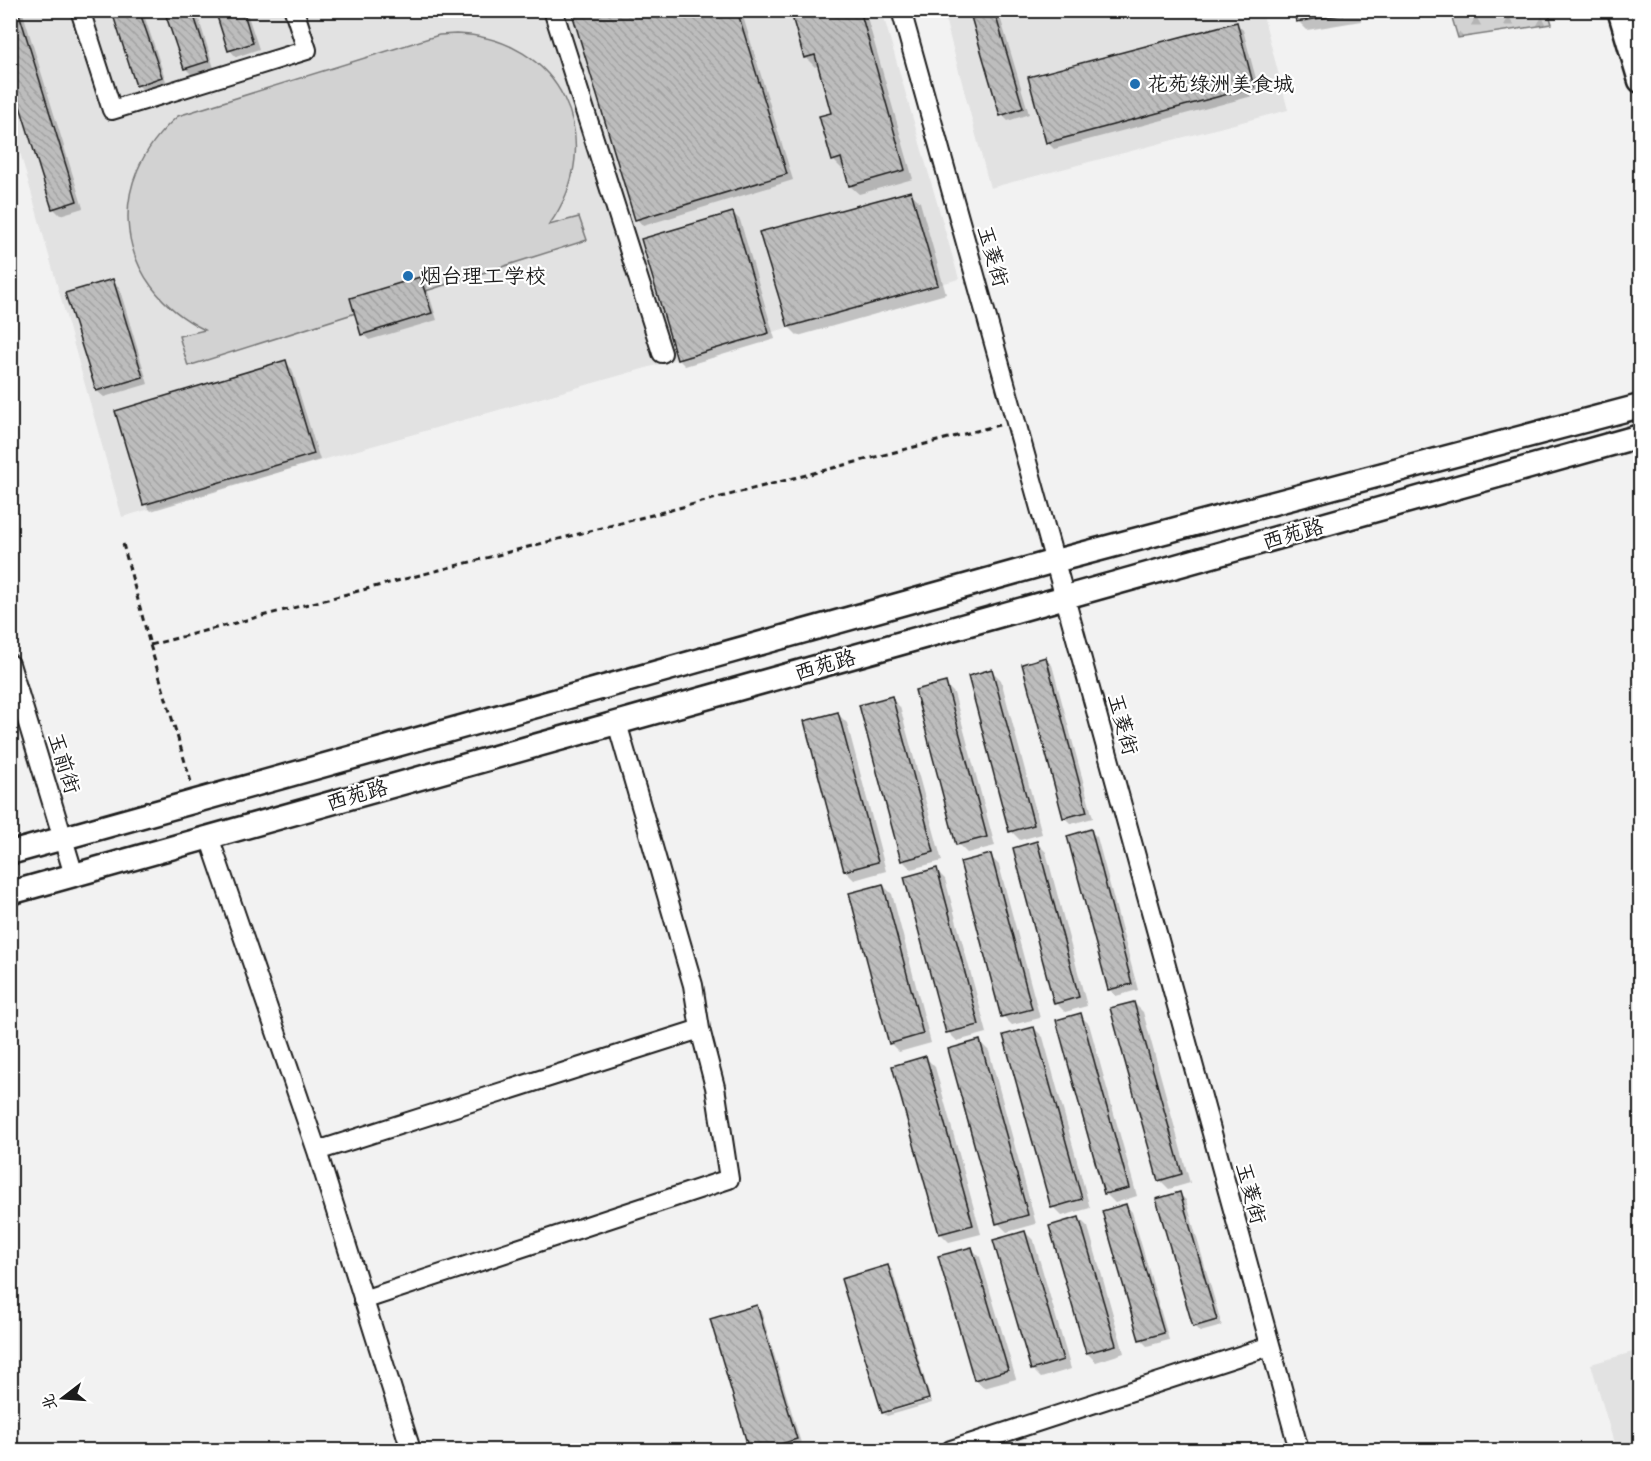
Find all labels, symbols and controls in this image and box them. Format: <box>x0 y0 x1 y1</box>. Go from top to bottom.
place label: 花苑绿洲美食城 <box>1147 71 1294 99</box>
marker: 花苑绿洲美食城 <box>1128 77 1142 91</box>
street label: 玉菱街 <box>970 222 1014 290</box>
place label: 烟台理工学校 <box>420 263 546 291</box>
marker: 烟台理工学校 <box>401 269 415 283</box>
street label: 西苑路 <box>1259 513 1327 557</box>
street label: 西苑路 <box>791 644 859 688</box>
street label: 玉菱街 <box>1100 690 1144 758</box>
street label: 玉前街 <box>40 729 86 798</box>
street label: 西苑路 <box>323 774 391 818</box>
street label: 玉菱街 <box>1228 1159 1272 1227</box>
north arrow <box>33 1368 93 1428</box>
text: 北 <box>38 1391 62 1413</box>

